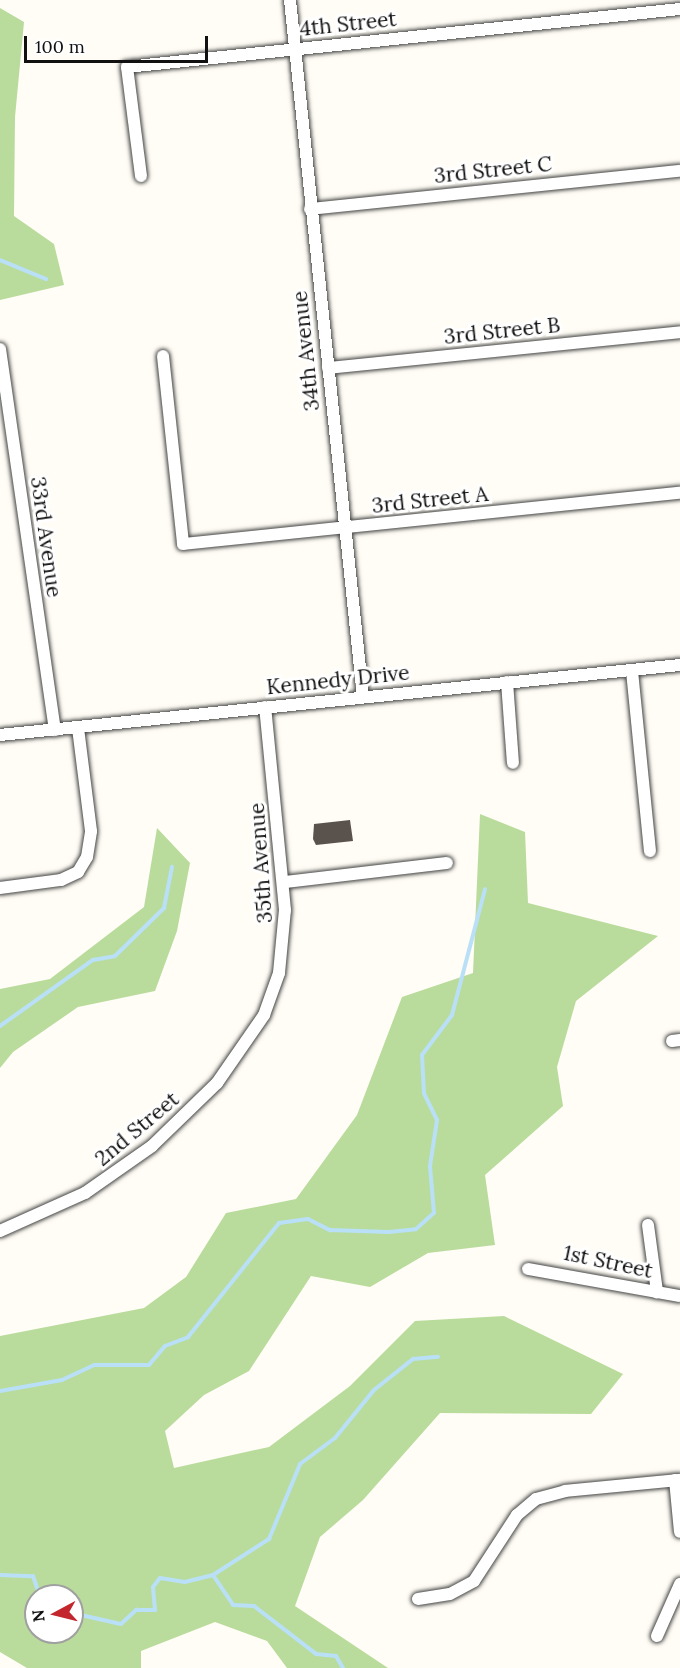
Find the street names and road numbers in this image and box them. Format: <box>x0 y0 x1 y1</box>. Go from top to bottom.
street label: 4th Street <box>298 6 398 42</box>
street label: 3rd Street C <box>433 151 553 189</box>
street label: 34th Avenue <box>287 290 325 412</box>
street label: 3rd Street B <box>443 312 561 350</box>
street label: 33rd Avenue <box>25 475 67 599</box>
street label: 3rd Street A <box>371 481 489 519</box>
street label: Kennedy Drive <box>265 660 411 700</box>
street label: 35th Avenue <box>244 802 278 924</box>
street label: 2nd Street <box>90 1087 184 1171</box>
street label: 1st Street <box>561 1240 655 1284</box>

